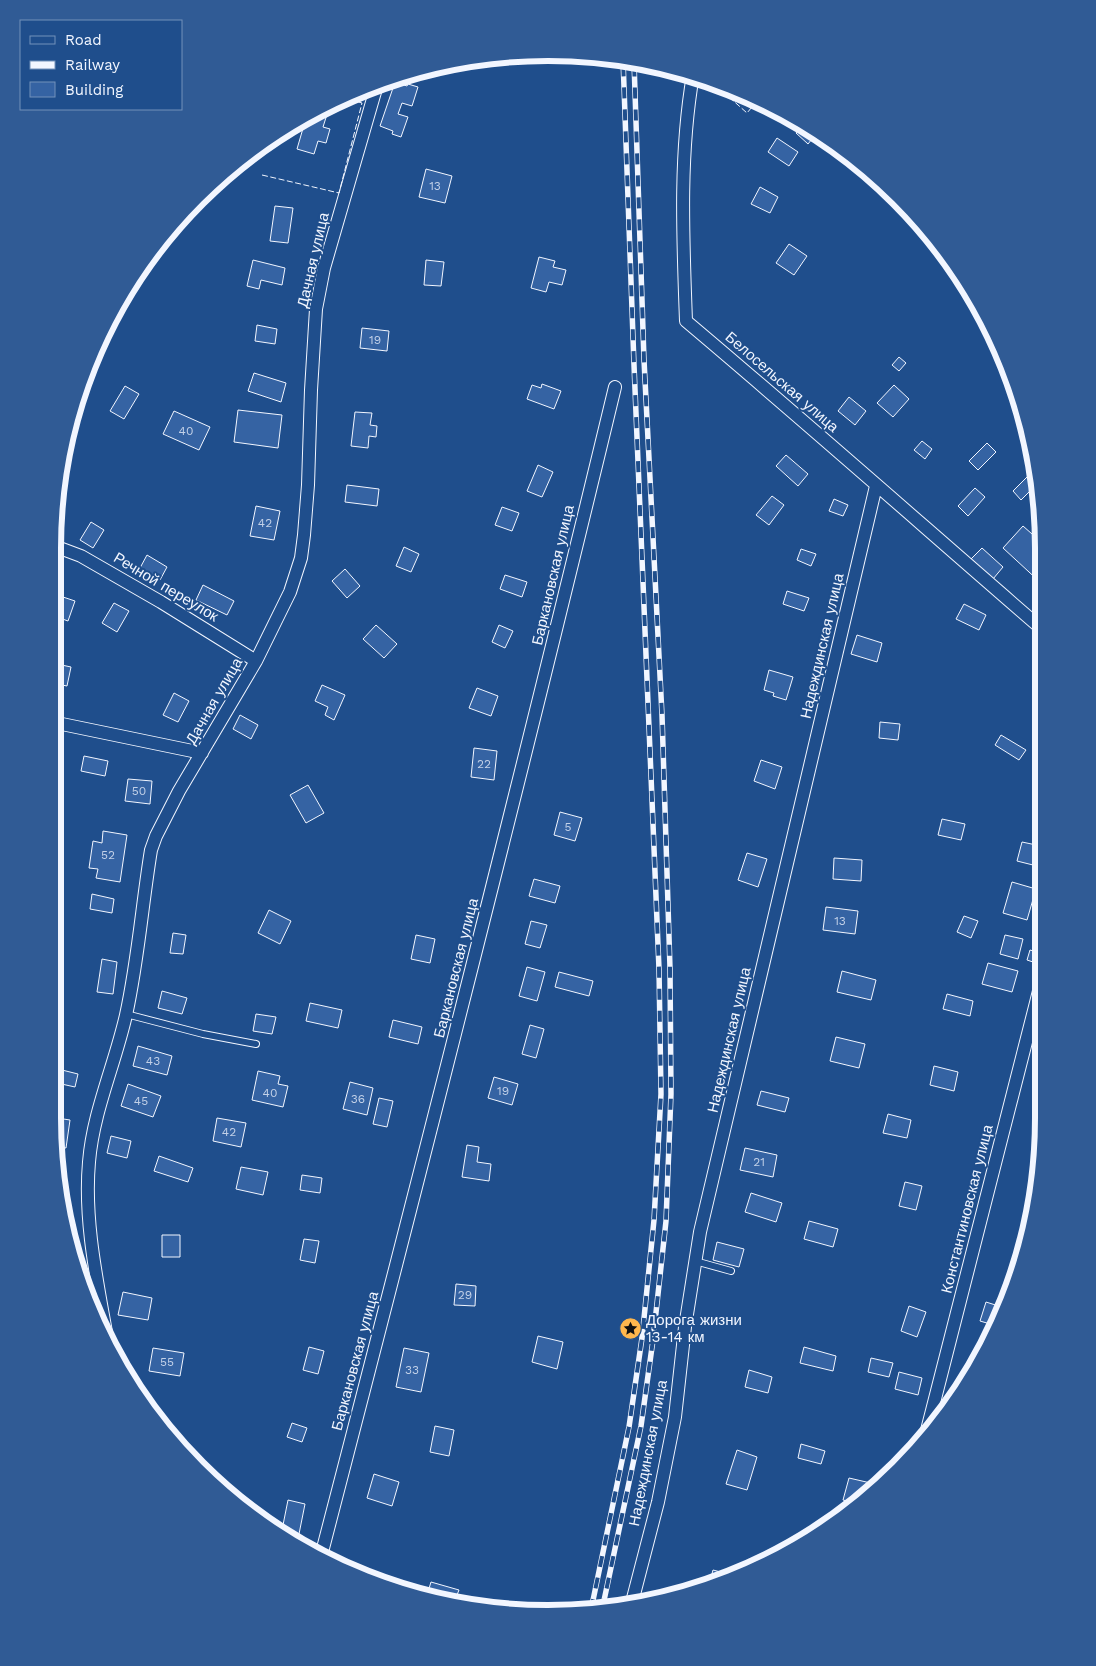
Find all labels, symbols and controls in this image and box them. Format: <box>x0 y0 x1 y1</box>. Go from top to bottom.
legend <box>20 20 182 110</box>
text: Road <box>65 31 102 49</box>
text: Railway <box>65 56 120 74</box>
text: Building <box>65 81 123 99</box>
house number: 13 <box>429 179 441 193</box>
street label: Дачная улица <box>293 210 333 309</box>
street label: Белосельская улица <box>722 328 843 436</box>
house number: 19 <box>369 333 381 347</box>
house number: 40 <box>179 424 193 438</box>
street label: Баркановская улица <box>528 502 578 647</box>
house number: 42 <box>258 516 272 530</box>
street label: Речной переулок <box>110 549 222 626</box>
street label: Надеждинская улица <box>796 571 848 721</box>
street label: Дачная улица <box>182 654 246 748</box>
house number: 22 <box>477 757 491 771</box>
house number: 50 <box>132 784 146 798</box>
house number: 5 <box>565 820 572 834</box>
house number: 52 <box>101 848 115 862</box>
street label: Баркановская улица <box>430 896 482 1040</box>
house number: 13 <box>834 914 846 928</box>
street label: Надеждинская улица <box>703 965 755 1115</box>
house number: 43 <box>146 1054 160 1068</box>
house number: 19 <box>497 1084 509 1098</box>
house number: 40 <box>263 1086 277 1100</box>
house number: 36 <box>351 1092 365 1106</box>
house number: 45 <box>134 1094 148 1108</box>
street label: Константиновская улица <box>937 1122 997 1295</box>
house number: 42 <box>222 1125 236 1139</box>
house number: 21 <box>753 1155 765 1169</box>
house number: 29 <box>458 1288 472 1302</box>
street label: Баркановская улица <box>328 1289 382 1433</box>
place label: Дорога жизни 13-14 км <box>646 1311 742 1346</box>
place icon: Дорога жизни 13-14 км <box>618 1317 642 1341</box>
house number: 55 <box>160 1355 174 1369</box>
house number: 33 <box>405 1363 419 1377</box>
street label: Надеждинская улица <box>625 1378 671 1528</box>

